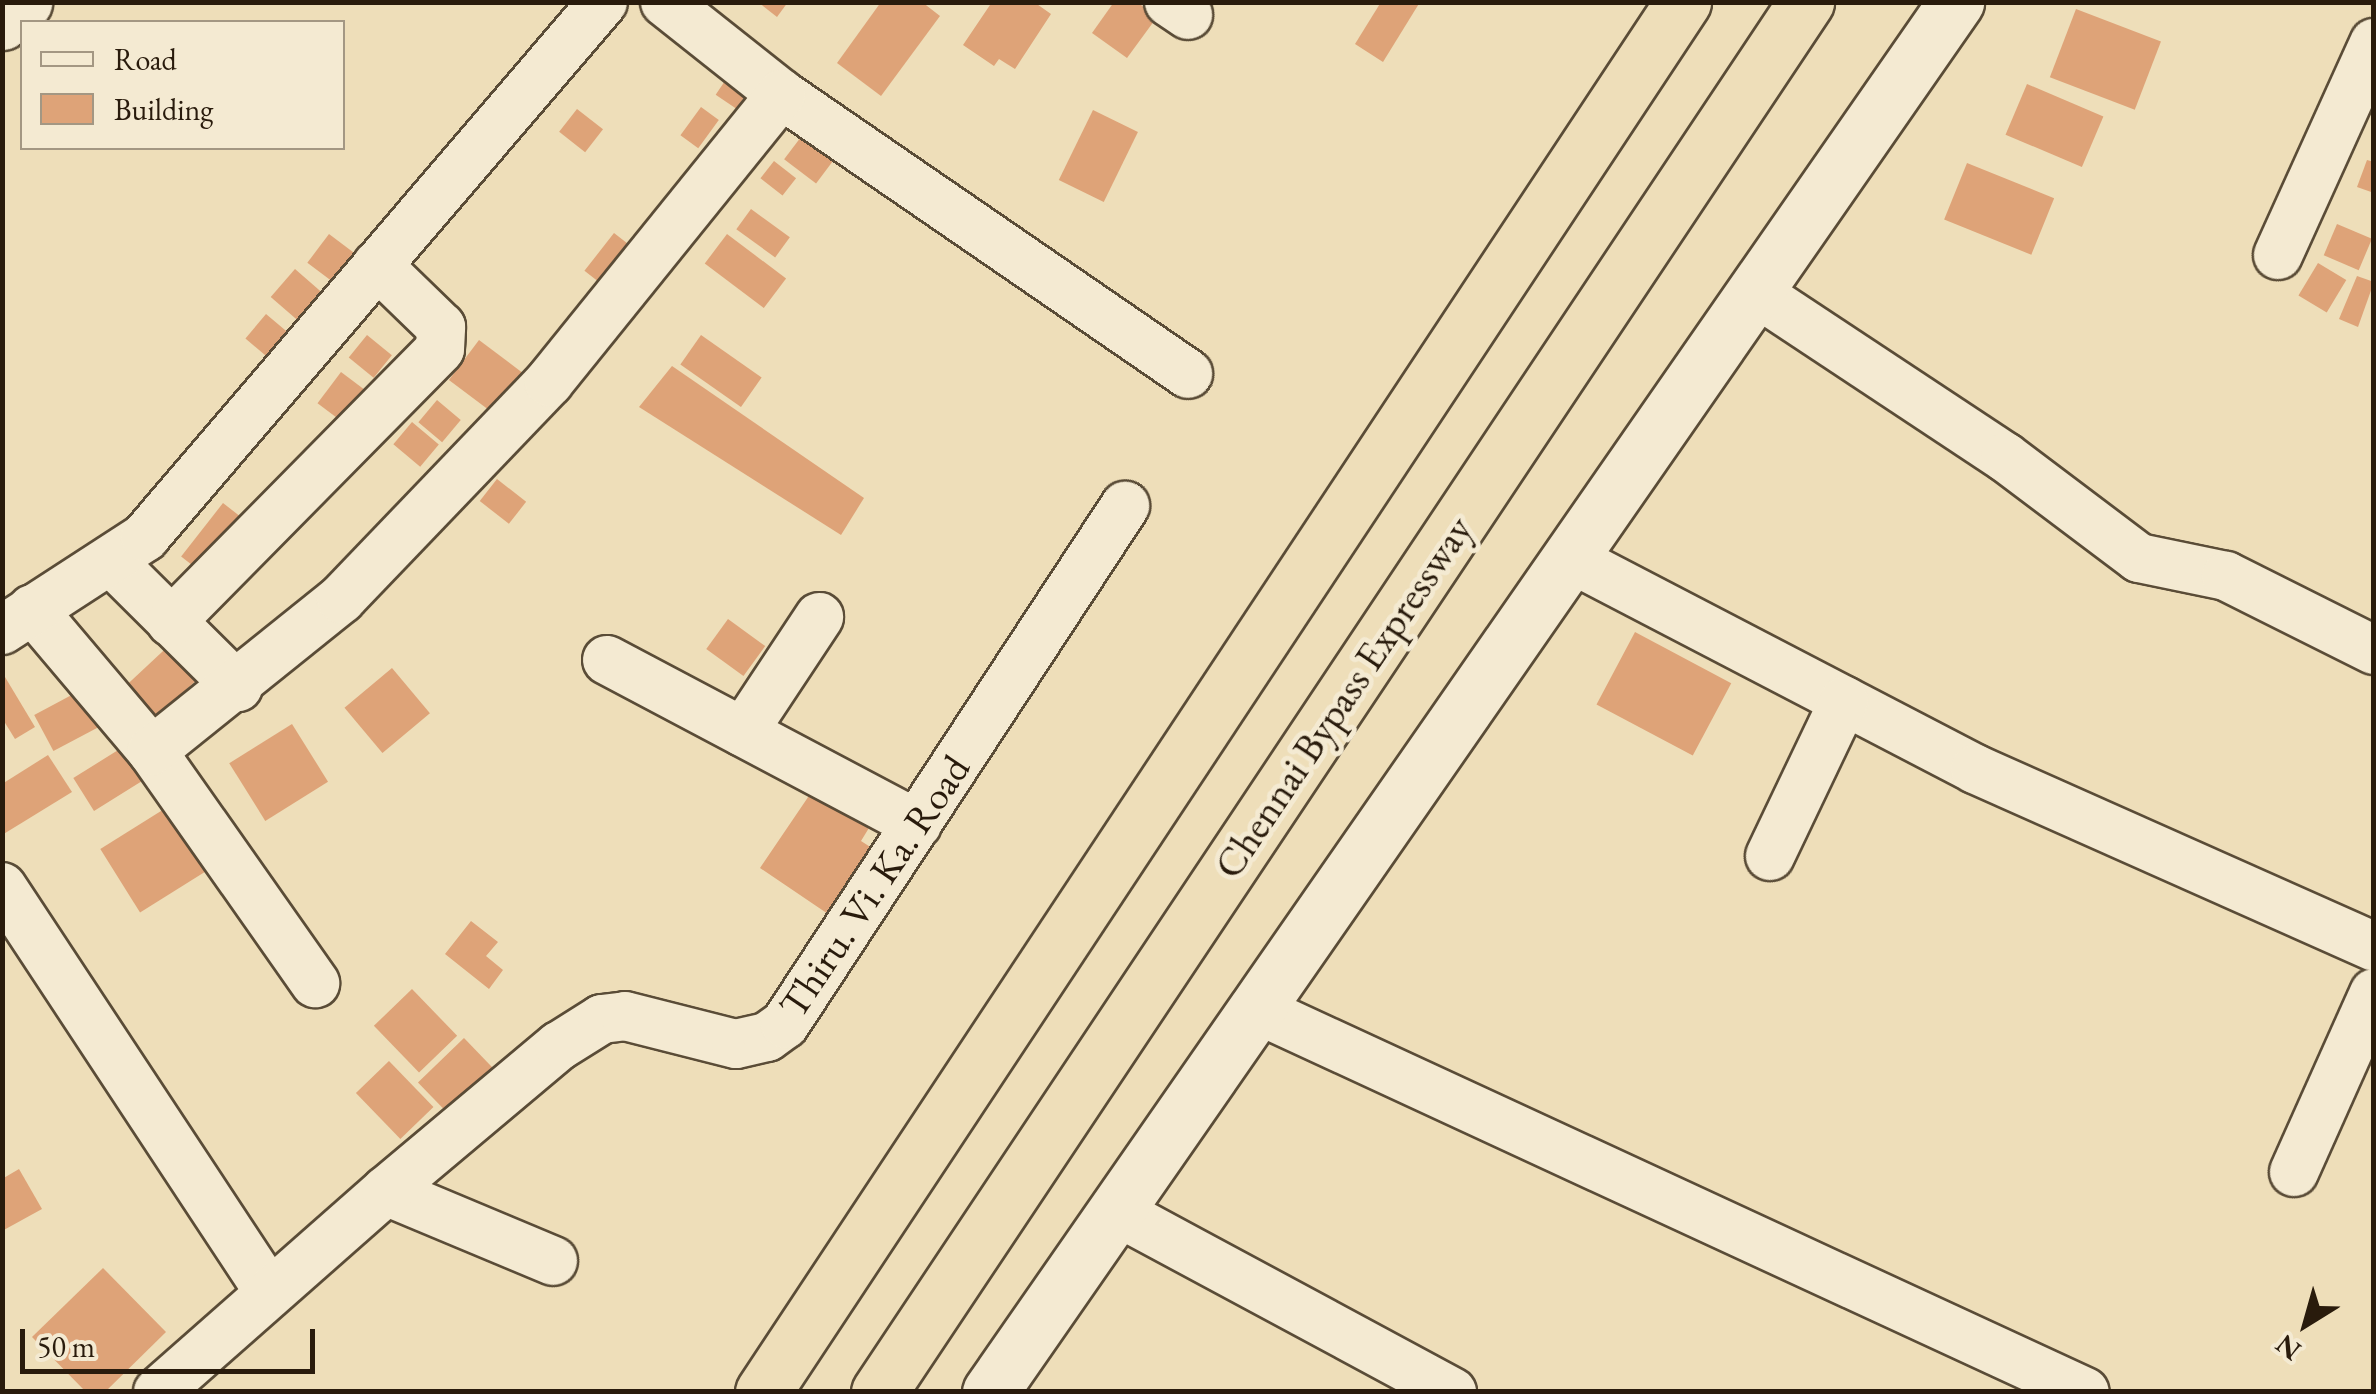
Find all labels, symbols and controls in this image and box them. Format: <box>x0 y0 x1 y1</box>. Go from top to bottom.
legend <box>20 20 345 150</box>
text: Road <box>114 40 177 79</box>
text: Building <box>114 90 213 129</box>
street label: Chennai Bypass Expressway <box>1204 507 1482 887</box>
street label: Thiru. Vi. Ka. Road <box>769 746 979 1026</box>
north arrow <box>2256 1274 2356 1374</box>
scale bar <box>25 1309 320 1371</box>
text: 50 m <box>37 1327 95 1366</box>
text: N <box>2268 1327 2308 1369</box>

